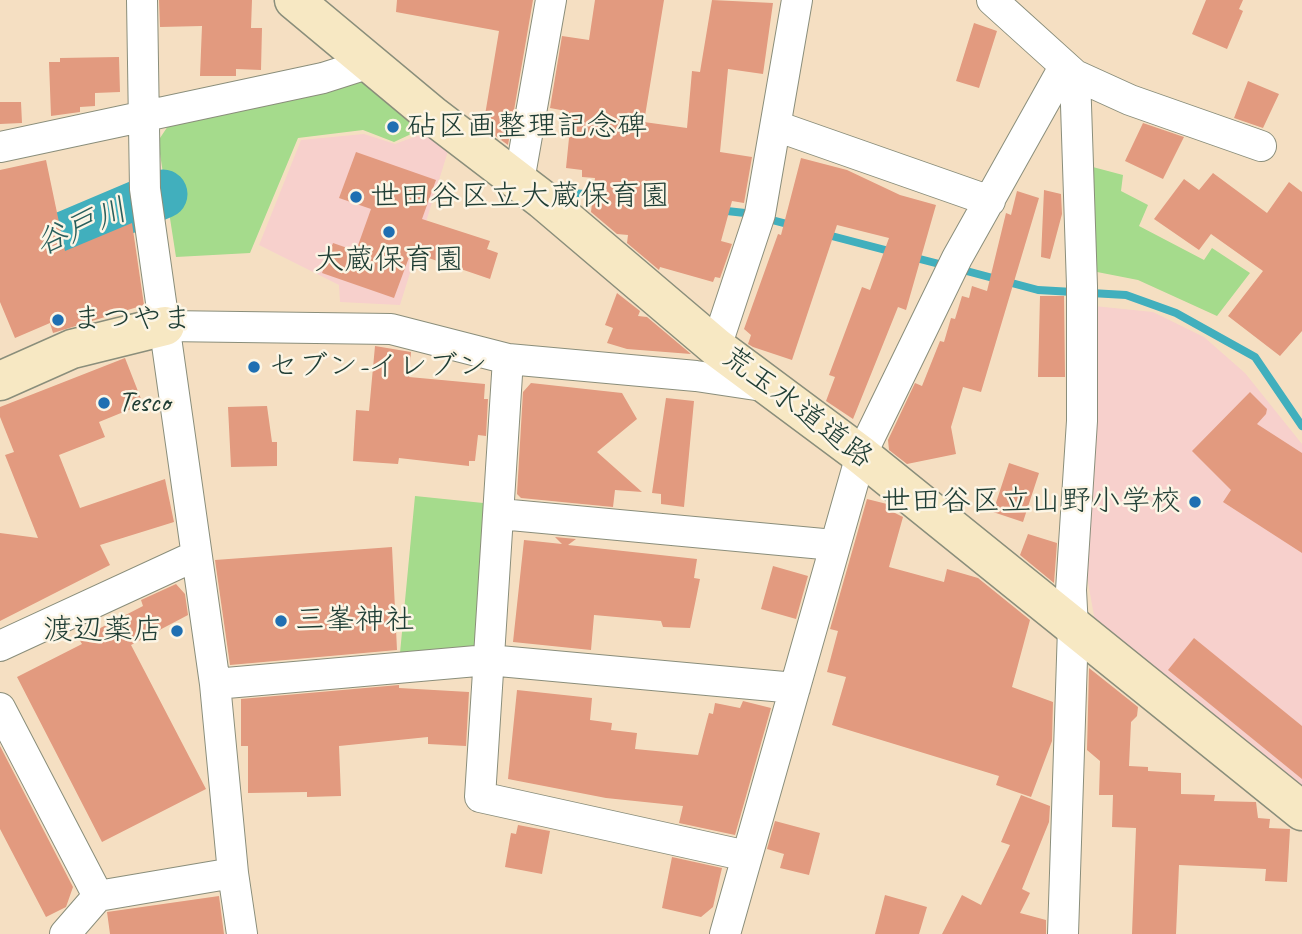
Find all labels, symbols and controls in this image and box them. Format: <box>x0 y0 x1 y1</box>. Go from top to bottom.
place label: 砧区画整理記念碑 <box>407 109 647 145</box>
marker: 砧区画整理記念碑 <box>385 119 401 135</box>
place label: 世田谷区立大蔵保育園 <box>370 179 670 215</box>
marker: 世田谷区立大蔵保育園 <box>348 189 364 205</box>
water label: 谷戸川 <box>30 192 134 264</box>
marker: 大蔵保育園 <box>381 224 397 240</box>
place label: 大蔵保育園 <box>314 243 464 279</box>
place label: まつやま <box>72 302 192 338</box>
marker: まつやま <box>50 312 66 328</box>
street label: 荒玉水道道路 <box>714 339 880 477</box>
place label: セブン-イレブン <box>268 349 488 385</box>
marker: セブン-イレブン <box>246 359 262 375</box>
place label: Tesco <box>118 385 170 421</box>
marker: Tesco <box>96 395 112 411</box>
place label: 世田谷区立山野小学校 <box>881 484 1181 520</box>
marker: 世田谷区立山野小学校 <box>1187 494 1203 510</box>
place label: 三峯神社 <box>295 603 415 639</box>
place label: 渡辺薬店 <box>43 613 163 649</box>
marker: 三峯神社 <box>273 613 289 629</box>
marker: 渡辺薬店 <box>169 623 185 639</box>

